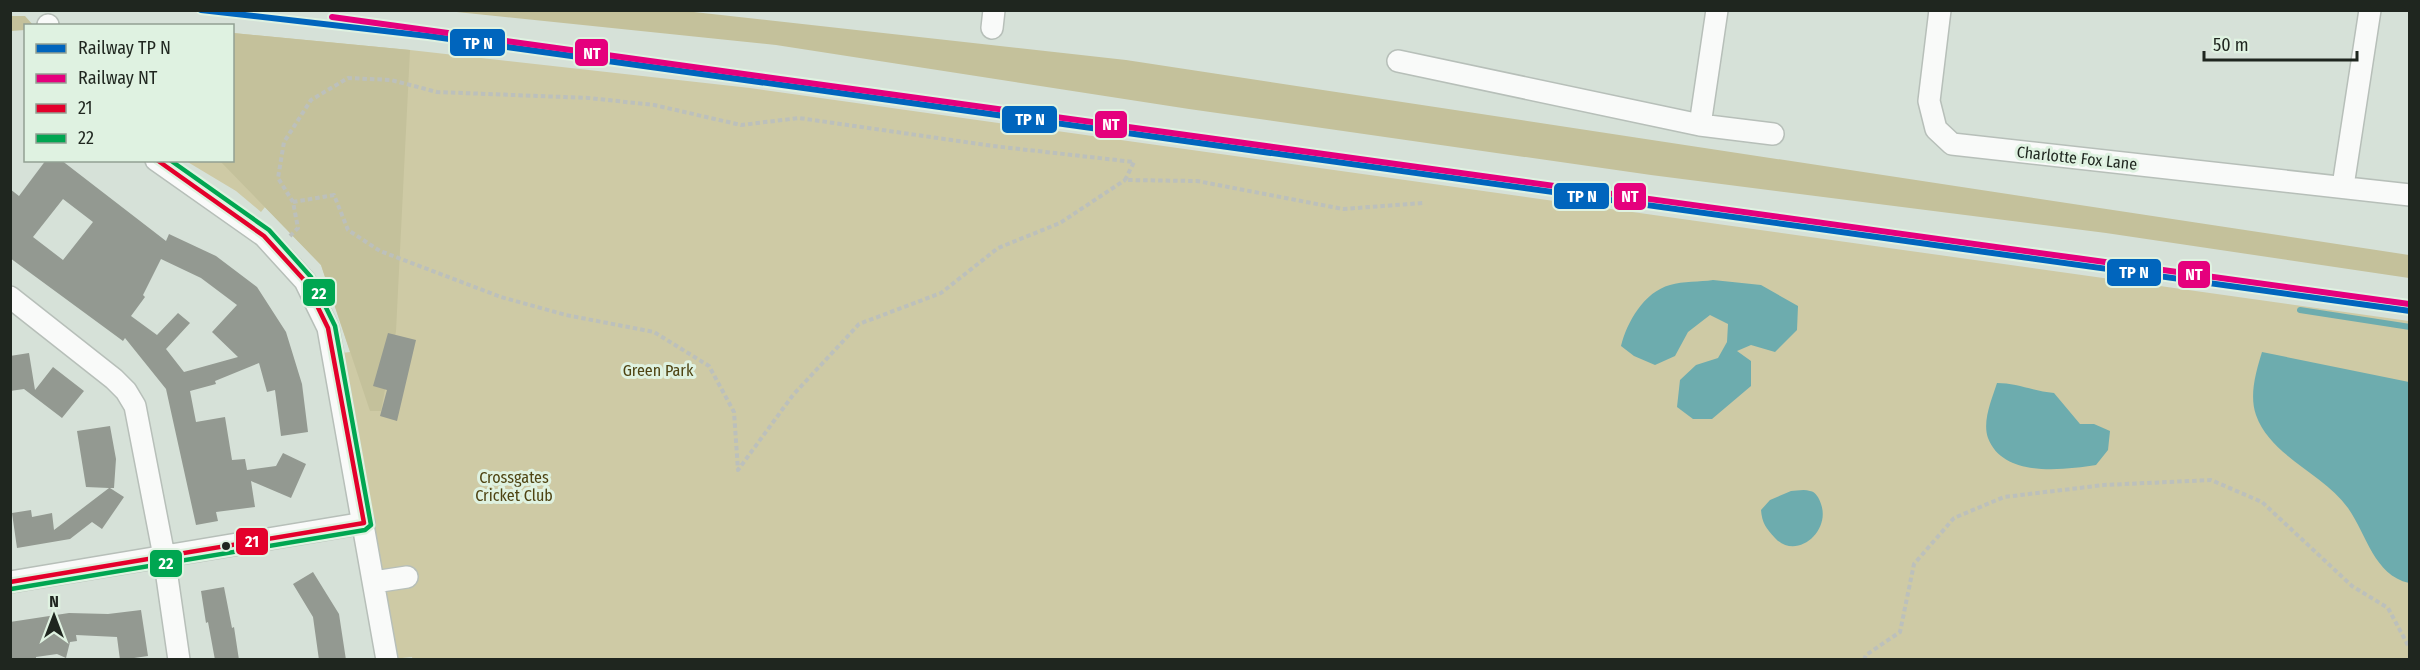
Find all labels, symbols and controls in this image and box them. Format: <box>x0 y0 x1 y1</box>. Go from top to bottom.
legend <box>24 24 234 162</box>
scale bar <box>2204 24 2357 62</box>
line badge: TP N <box>449 28 506 57</box>
text: TP N <box>463 34 493 53</box>
text: 50 m <box>2213 34 2249 56</box>
text: Railway TP N <box>78 37 171 59</box>
line badge: NT <box>574 38 609 67</box>
text: NT <box>583 44 601 63</box>
text: Railway NT <box>78 67 158 89</box>
text: 21 <box>78 97 93 119</box>
line badge: TP N <box>1001 105 1058 134</box>
text: TP N <box>1015 110 1045 129</box>
line badge: NT <box>1094 110 1128 139</box>
text: NT <box>1102 115 1120 134</box>
text: 22 <box>78 127 94 149</box>
street label: Charlotte Fox Lane <box>2016 142 2138 174</box>
line badge: TP N <box>1553 182 1610 210</box>
line badge: NT <box>1613 182 1647 211</box>
text: TP N <box>1567 187 1597 206</box>
text: NT <box>1621 187 1639 206</box>
line badge: TP N <box>2106 258 2162 287</box>
line badge: NT <box>2177 260 2211 289</box>
text: TP N <box>2119 263 2149 282</box>
text: NT <box>2185 265 2203 284</box>
line badge: 22 <box>302 278 336 307</box>
text: 22 <box>311 284 327 303</box>
park label: Green Park <box>623 361 694 380</box>
park label: Crossgates Cricket Club <box>475 468 553 505</box>
line badge: 21 <box>235 527 269 556</box>
text: 21 <box>244 532 259 551</box>
unlabelled marker <box>220 540 232 552</box>
line badge: 22 <box>149 549 183 578</box>
text: 22 <box>158 554 174 573</box>
north arrow <box>24 586 84 646</box>
text: N <box>49 592 59 611</box>

